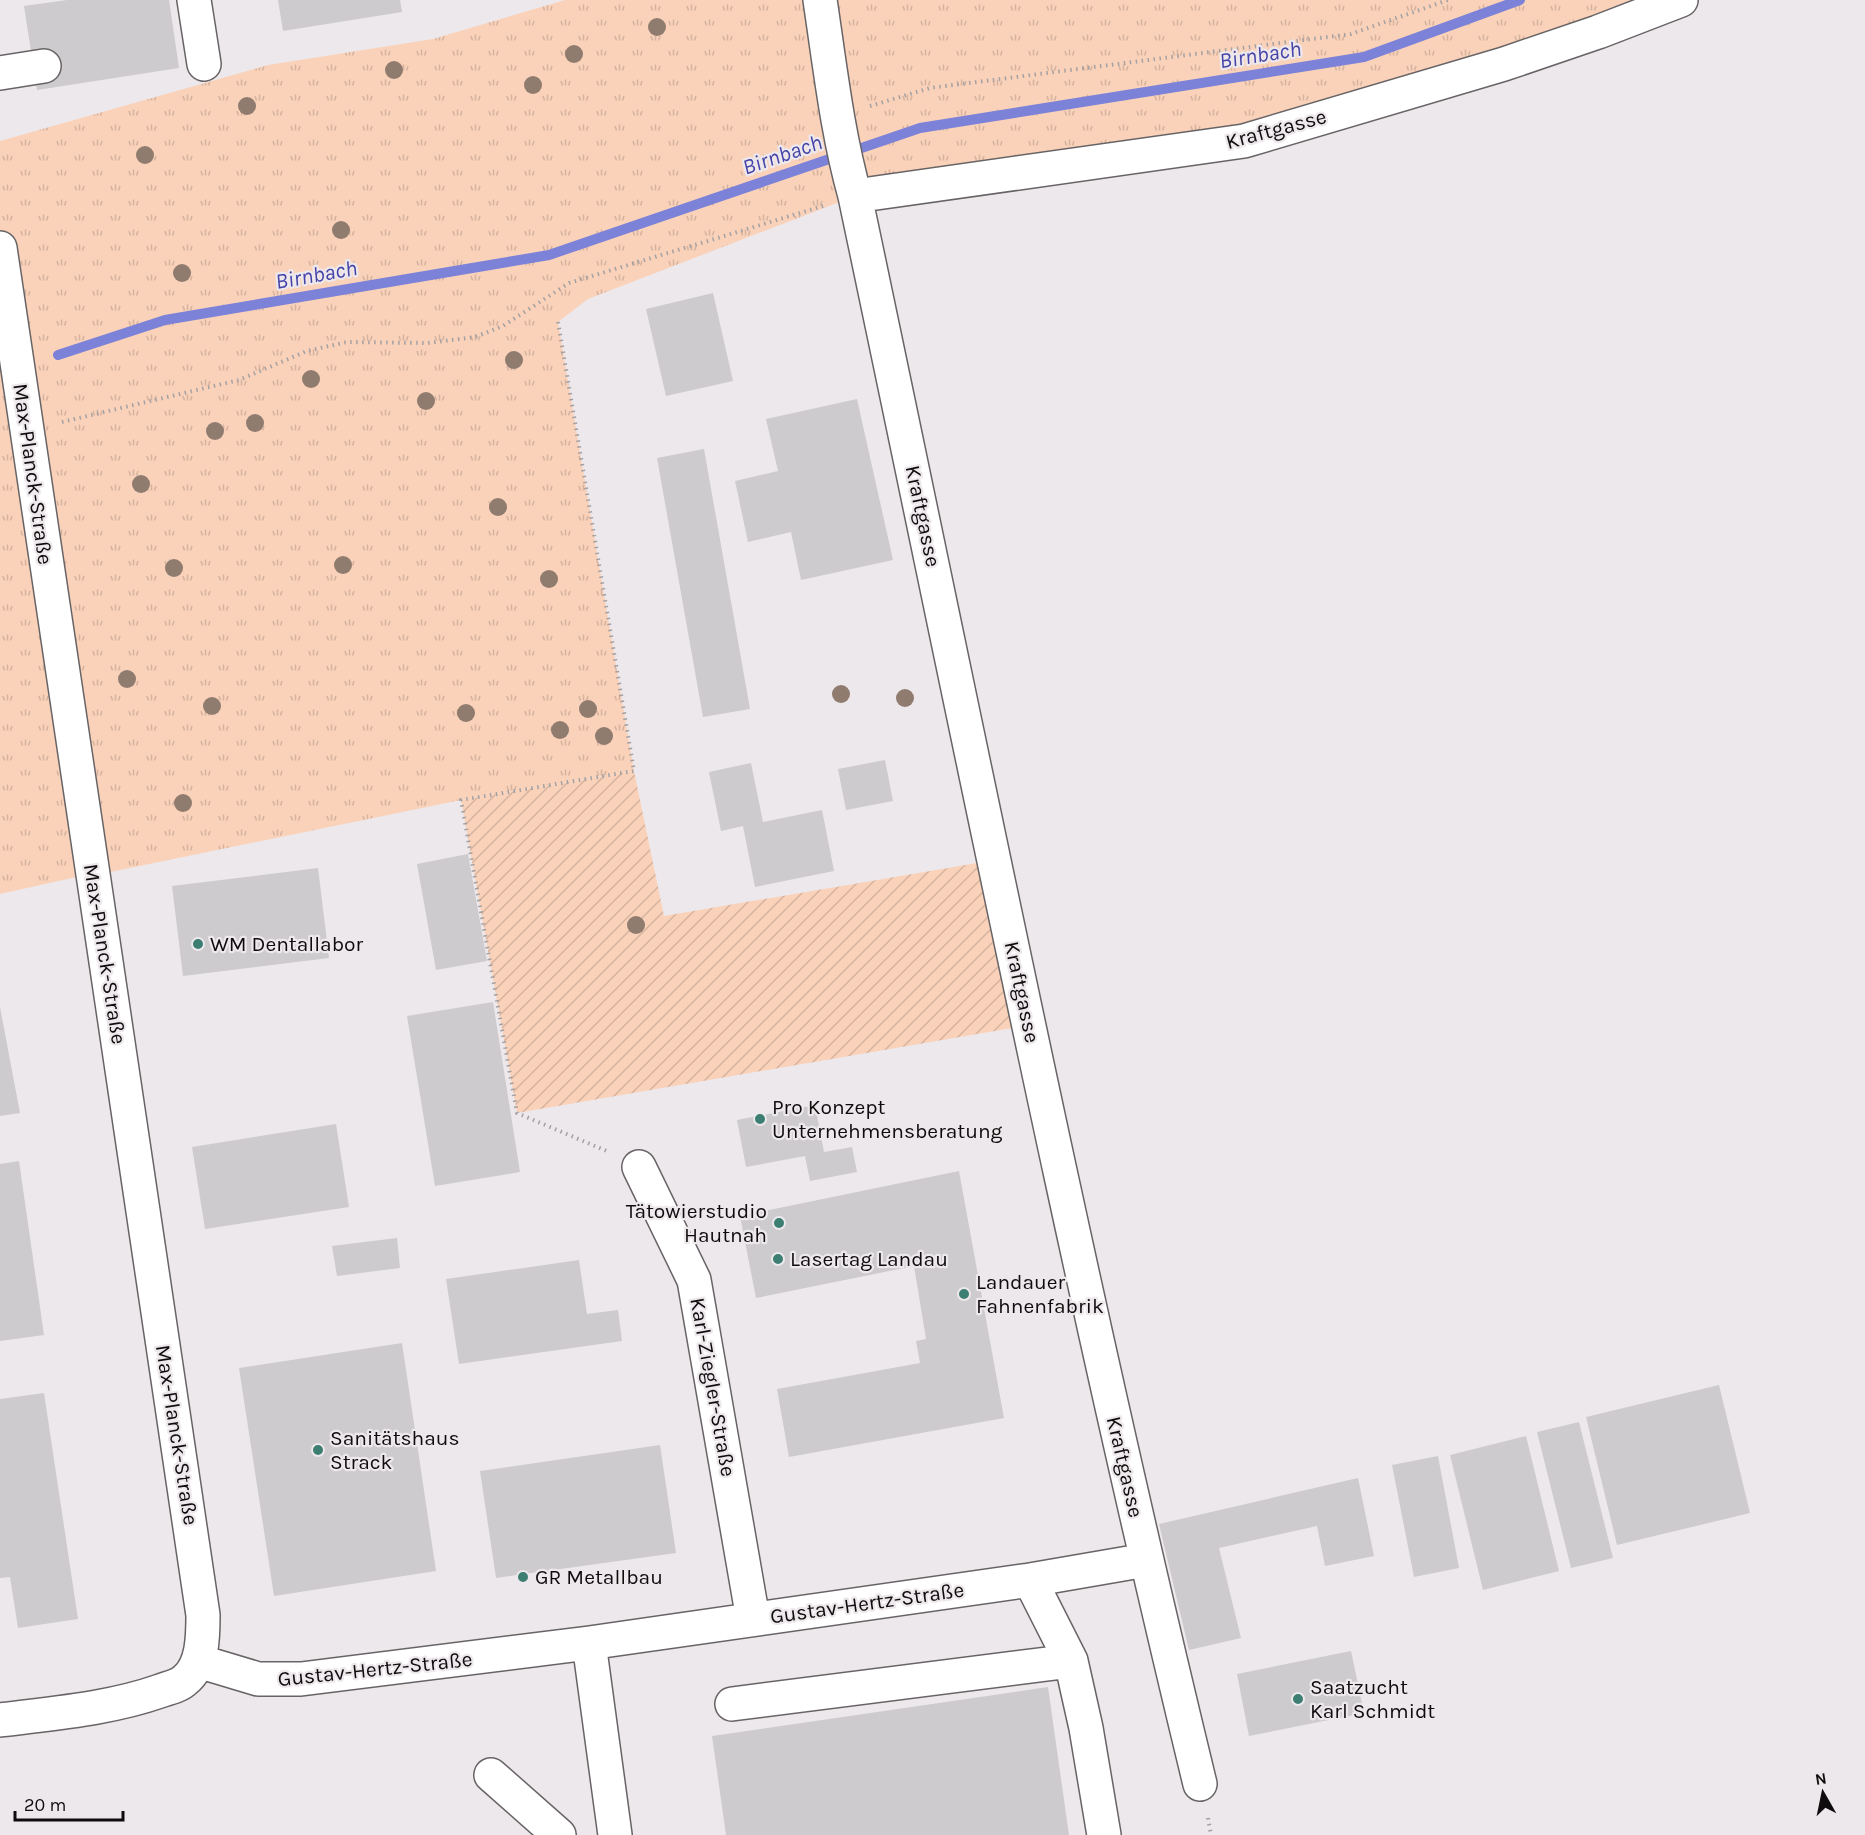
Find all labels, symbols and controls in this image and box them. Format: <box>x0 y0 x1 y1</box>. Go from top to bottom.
water label: Birnbach <box>1217 36 1303 74</box>
street label: Kraftgasse <box>1223 104 1329 154</box>
water label: Birnbach <box>739 129 826 181</box>
water label: Birnbach <box>273 255 359 295</box>
street label: Max-Planck-Straße <box>8 382 58 566</box>
street label: Kraftgasse <box>901 463 945 569</box>
street label: Max-Planck-Straße <box>79 862 131 1046</box>
place label: WM Dentallabor <box>210 932 364 956</box>
marker: WM Dentallabor <box>191 937 205 951</box>
street label: Kraftgasse <box>1000 939 1044 1045</box>
place label: Pro Konzept Unternehmensberatung <box>772 1095 1003 1143</box>
marker: Pro Konzept Unternehmensberatung <box>753 1112 767 1126</box>
place label: Tätowierstudio Hautnah <box>626 1199 767 1247</box>
marker: Tätowierstudio Hautnah <box>772 1216 786 1230</box>
place label: Lasertag Landau <box>790 1247 948 1271</box>
marker: Lasertag Landau <box>771 1252 785 1266</box>
place label: Landauer Fahnenfabrik <box>976 1270 1104 1318</box>
marker: Landauer Fahnenfabrik <box>957 1287 971 1301</box>
street label: Karl-Ziegler-Straße <box>685 1296 741 1478</box>
street label: Max-Planck-Straße <box>151 1343 203 1527</box>
street label: Kraftgasse <box>1102 1414 1148 1520</box>
place label: Sanitätshaus Strack <box>330 1426 460 1474</box>
marker: Sanitätshaus Strack <box>311 1443 325 1457</box>
place label: GR Metallbau <box>535 1565 663 1589</box>
marker: GR Metallbau <box>516 1570 530 1584</box>
street label: Gustav-Hertz-Straße <box>768 1578 966 1628</box>
street label: Gustav-Hertz-Straße <box>276 1647 474 1691</box>
place label: Saatzucht Karl Schmidt <box>1310 1675 1435 1723</box>
marker: Saatzucht Karl Schmidt <box>1291 1692 1305 1706</box>
north arrow <box>1793 1763 1853 1823</box>
text: N <box>1814 1768 1828 1789</box>
scale bar <box>15 1784 123 1822</box>
text: 20 m <box>24 1794 66 1816</box>

